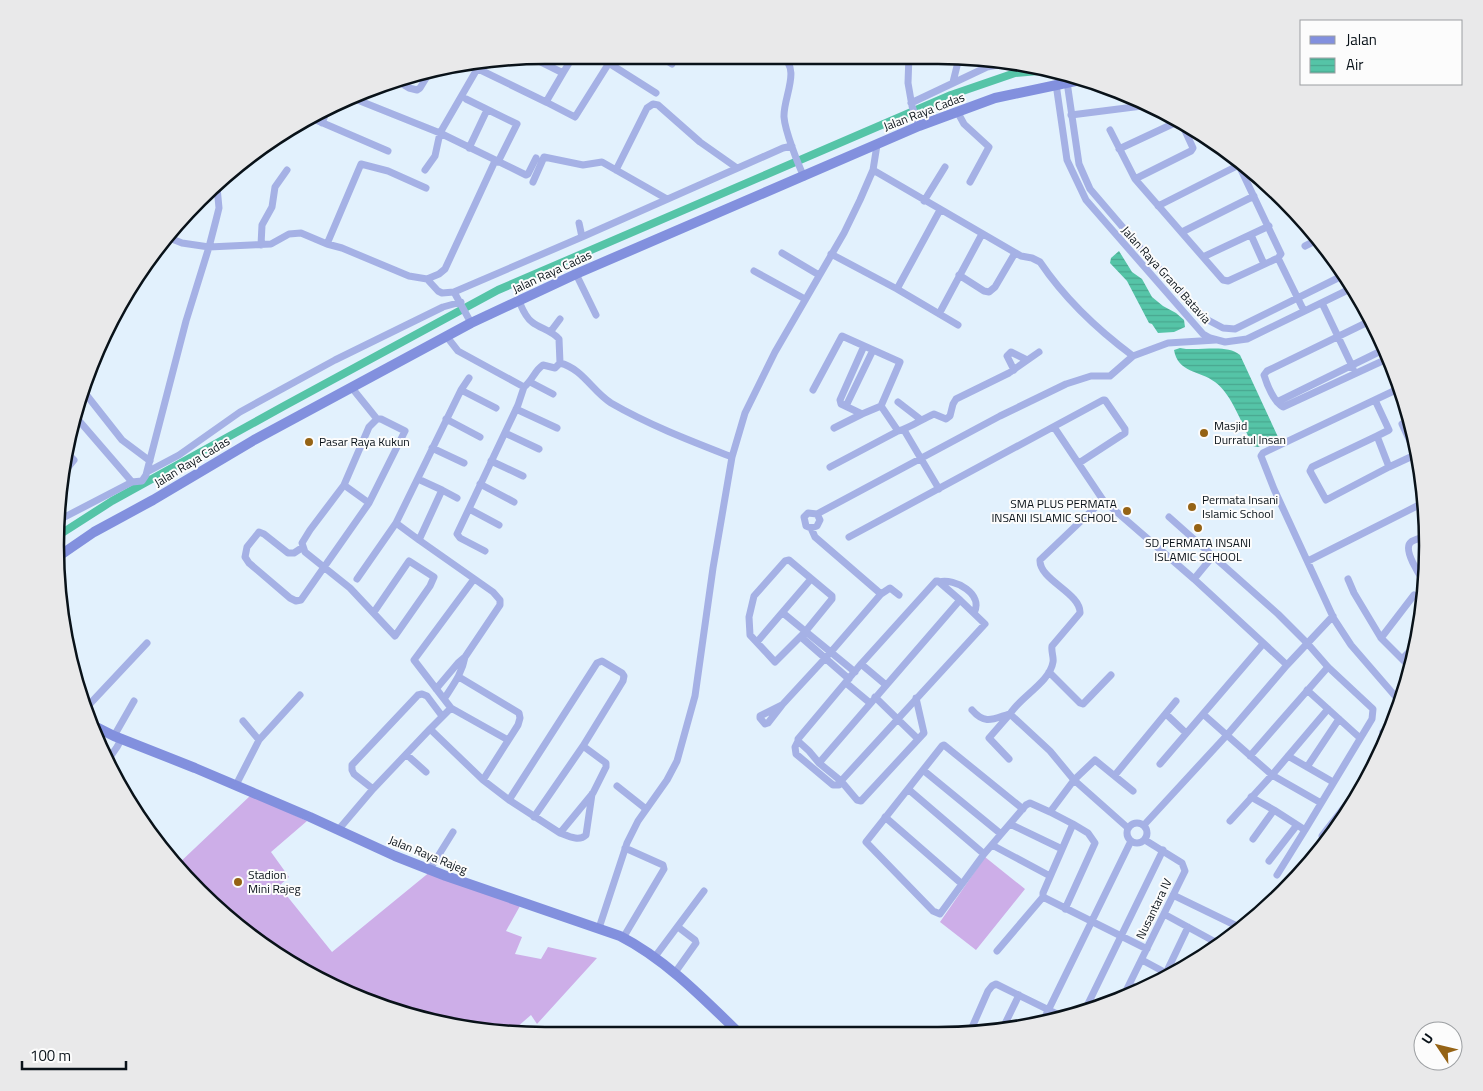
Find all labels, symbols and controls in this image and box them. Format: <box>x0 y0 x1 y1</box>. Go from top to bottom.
legend <box>1300 20 1463 85</box>
text: Jalan <box>1346 28 1377 51</box>
text: Air <box>1346 53 1363 76</box>
street label: Jalan Raya Cadas <box>880 87 968 136</box>
street label: Jalan Raya Grand Batavia <box>1117 221 1216 328</box>
street label: Jalan Raya Cadas <box>509 245 595 298</box>
place label: Masjid Durratul Insan <box>1214 416 1286 449</box>
marker: Masjid Durratul Insan <box>1198 427 1210 439</box>
street label: Jalan Raya Cadas <box>150 431 234 492</box>
place label: Pasar Raya Kukun <box>319 432 410 451</box>
marker: Pasar Raya Kukun <box>303 436 315 448</box>
place label: Permata Insani Islamic School <box>1202 490 1278 523</box>
place label: SMA PLUS PERMATA INSANI ISLAMIC SCHOOL <box>991 494 1117 527</box>
marker: Permata Insani Islamic School <box>1186 501 1198 513</box>
marker: SMA PLUS PERMATA INSANI ISLAMIC SCHOOL <box>1121 505 1133 517</box>
marker: SD PERMATA INSANI ISLAMIC SCHOOL <box>1192 522 1204 534</box>
place label: SD PERMATA INSANI ISLAMIC SCHOOL <box>1145 533 1251 566</box>
street label: Jalan Raya Rajeg <box>386 830 470 879</box>
place label: Stadion Mini Rajeg <box>248 865 301 898</box>
street label: Nusantara IV <box>1131 875 1176 942</box>
marker: Stadion Mini Rajeg <box>232 876 244 888</box>
north arrow <box>1413 1021 1463 1071</box>
text: U <box>1416 1028 1438 1048</box>
scale bar <box>22 1038 126 1070</box>
text: 100 m <box>30 1044 71 1067</box>

